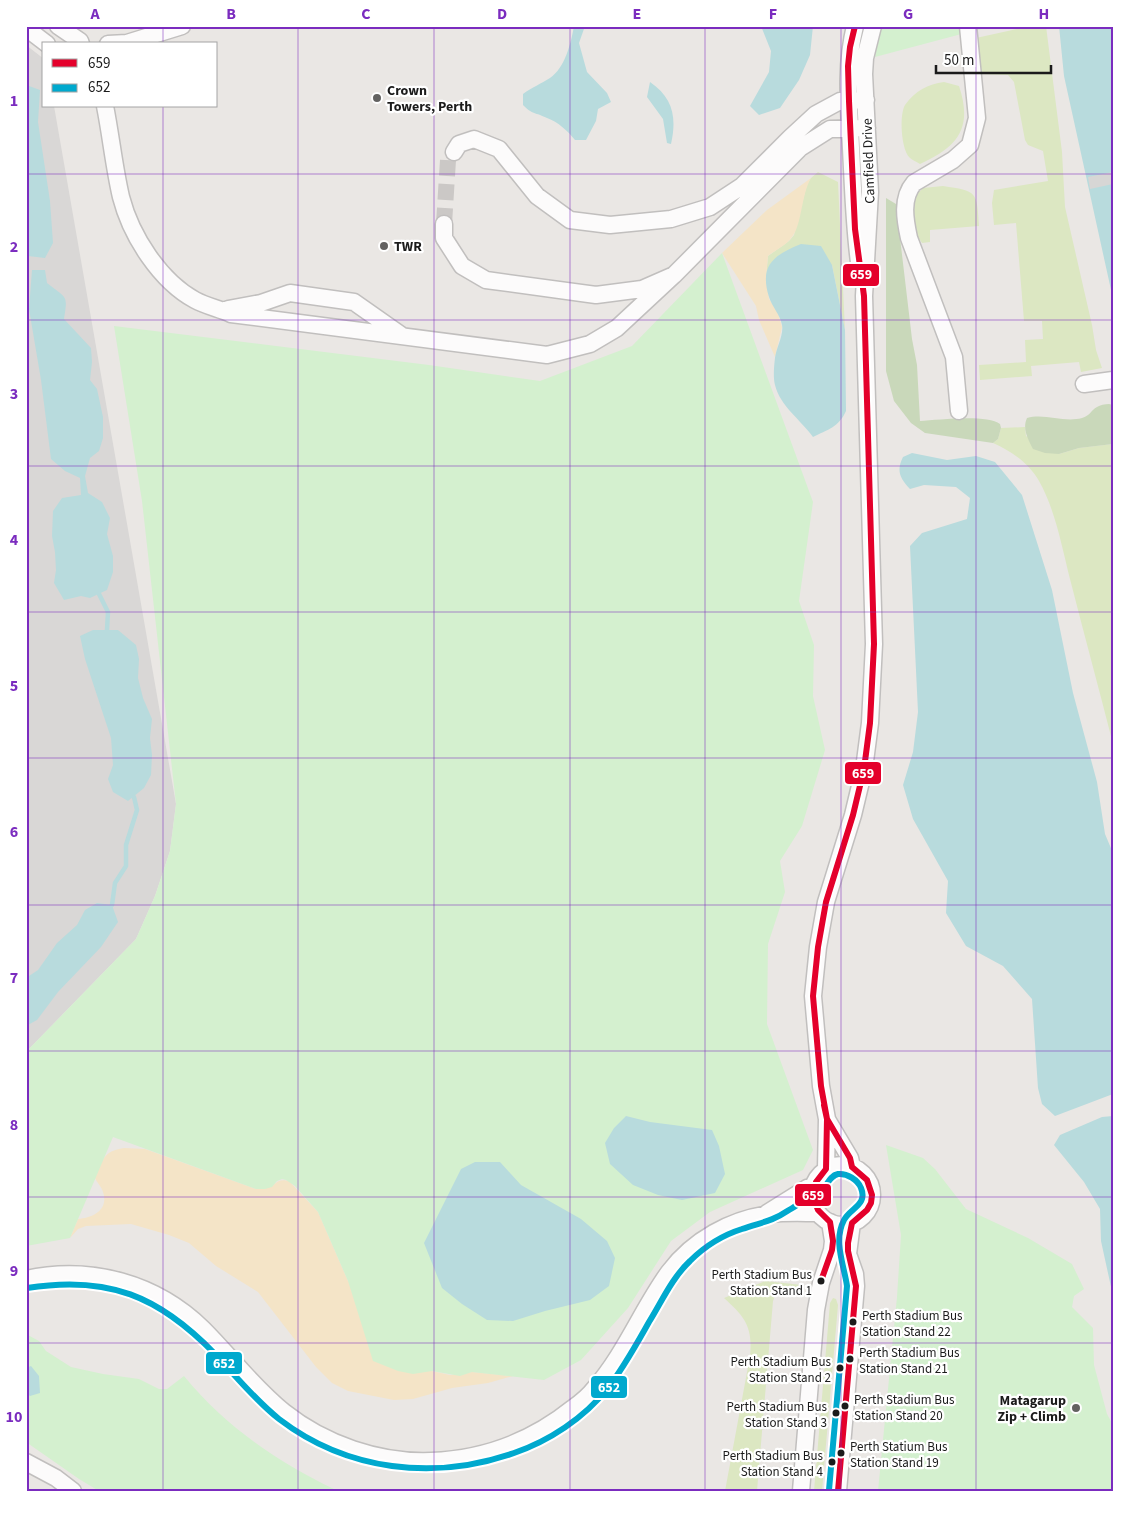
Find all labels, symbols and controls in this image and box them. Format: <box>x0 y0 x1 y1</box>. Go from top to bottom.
text: A <box>89 3 100 25</box>
text: B <box>226 3 236 25</box>
text: C <box>361 3 371 25</box>
text: D <box>497 3 507 25</box>
text: E <box>633 3 641 25</box>
text: F <box>769 3 777 25</box>
text: G <box>903 3 913 25</box>
text: H <box>1039 3 1049 25</box>
legend <box>42 42 218 108</box>
scale bar <box>936 42 1052 74</box>
text: 50 m <box>944 50 974 71</box>
text: 659 <box>88 53 110 74</box>
text: 652 <box>88 77 110 98</box>
place label: Crown Towers, Perth <box>387 81 472 117</box>
text: 1 <box>10 90 18 112</box>
marker: Crown Towers, Perth <box>371 92 383 104</box>
street label: Camfield Drive <box>858 118 880 204</box>
text: 2 <box>10 236 18 258</box>
place label: TWR <box>394 237 422 257</box>
marker: TWR <box>378 240 390 252</box>
line badge: 659 <box>842 263 880 287</box>
text: 659 <box>850 265 872 285</box>
text: 3 <box>10 383 18 405</box>
text: 4 <box>10 529 19 551</box>
text: 5 <box>10 675 18 697</box>
line badge: 659 <box>844 761 882 785</box>
text: 659 <box>852 764 874 784</box>
text: 6 <box>10 821 18 843</box>
text: 7 <box>10 967 18 989</box>
text: 8 <box>10 1114 18 1136</box>
line badge: 659 <box>794 1183 832 1207</box>
text: 659 <box>802 1186 824 1206</box>
text: 9 <box>10 1260 18 1282</box>
place label: Perth Stadium Bus Station Stand 1 <box>712 1266 813 1300</box>
marker: Perth Stadium Bus Station Stand 1 <box>816 1276 826 1286</box>
place label: Perth Stadium Bus Station Stand 22 <box>862 1307 963 1341</box>
marker: Perth Stadium Bus Station Stand 22 <box>848 1317 858 1327</box>
place label: Perth Stadium Bus Station Stand 21 <box>859 1344 960 1378</box>
line badge: 652 <box>205 1351 243 1375</box>
place label: Perth Stadium Bus Station Stand 2 <box>731 1353 832 1387</box>
text: 652 <box>213 1354 235 1374</box>
marker: Perth Stadium Bus Station Stand 21 <box>845 1354 855 1364</box>
marker: Perth Stadium Bus Station Stand 2 <box>835 1363 845 1373</box>
line badge: 652 <box>590 1375 628 1399</box>
text: 652 <box>598 1378 620 1398</box>
place label: Perth Stadium Bus Station Stand 20 <box>854 1391 955 1425</box>
place label: Matagarup Zip + Climb <box>998 1391 1066 1427</box>
place label: Perth Stadium Bus Station Stand 3 <box>727 1398 828 1432</box>
marker: Perth Stadium Bus Station Stand 20 <box>840 1401 850 1411</box>
marker: Matagarup Zip + Climb <box>1070 1402 1082 1414</box>
text: 10 <box>6 1406 22 1428</box>
marker: Perth Stadium Bus Station Stand 3 <box>831 1408 841 1418</box>
place label: Perth Statium Bus Station Stand 19 <box>850 1438 948 1472</box>
place label: Perth Stadium Bus Station Stand 4 <box>723 1447 824 1481</box>
marker: Perth Statium Bus Station Stand 19 <box>836 1448 846 1458</box>
marker: Perth Stadium Bus Station Stand 4 <box>827 1457 837 1467</box>

